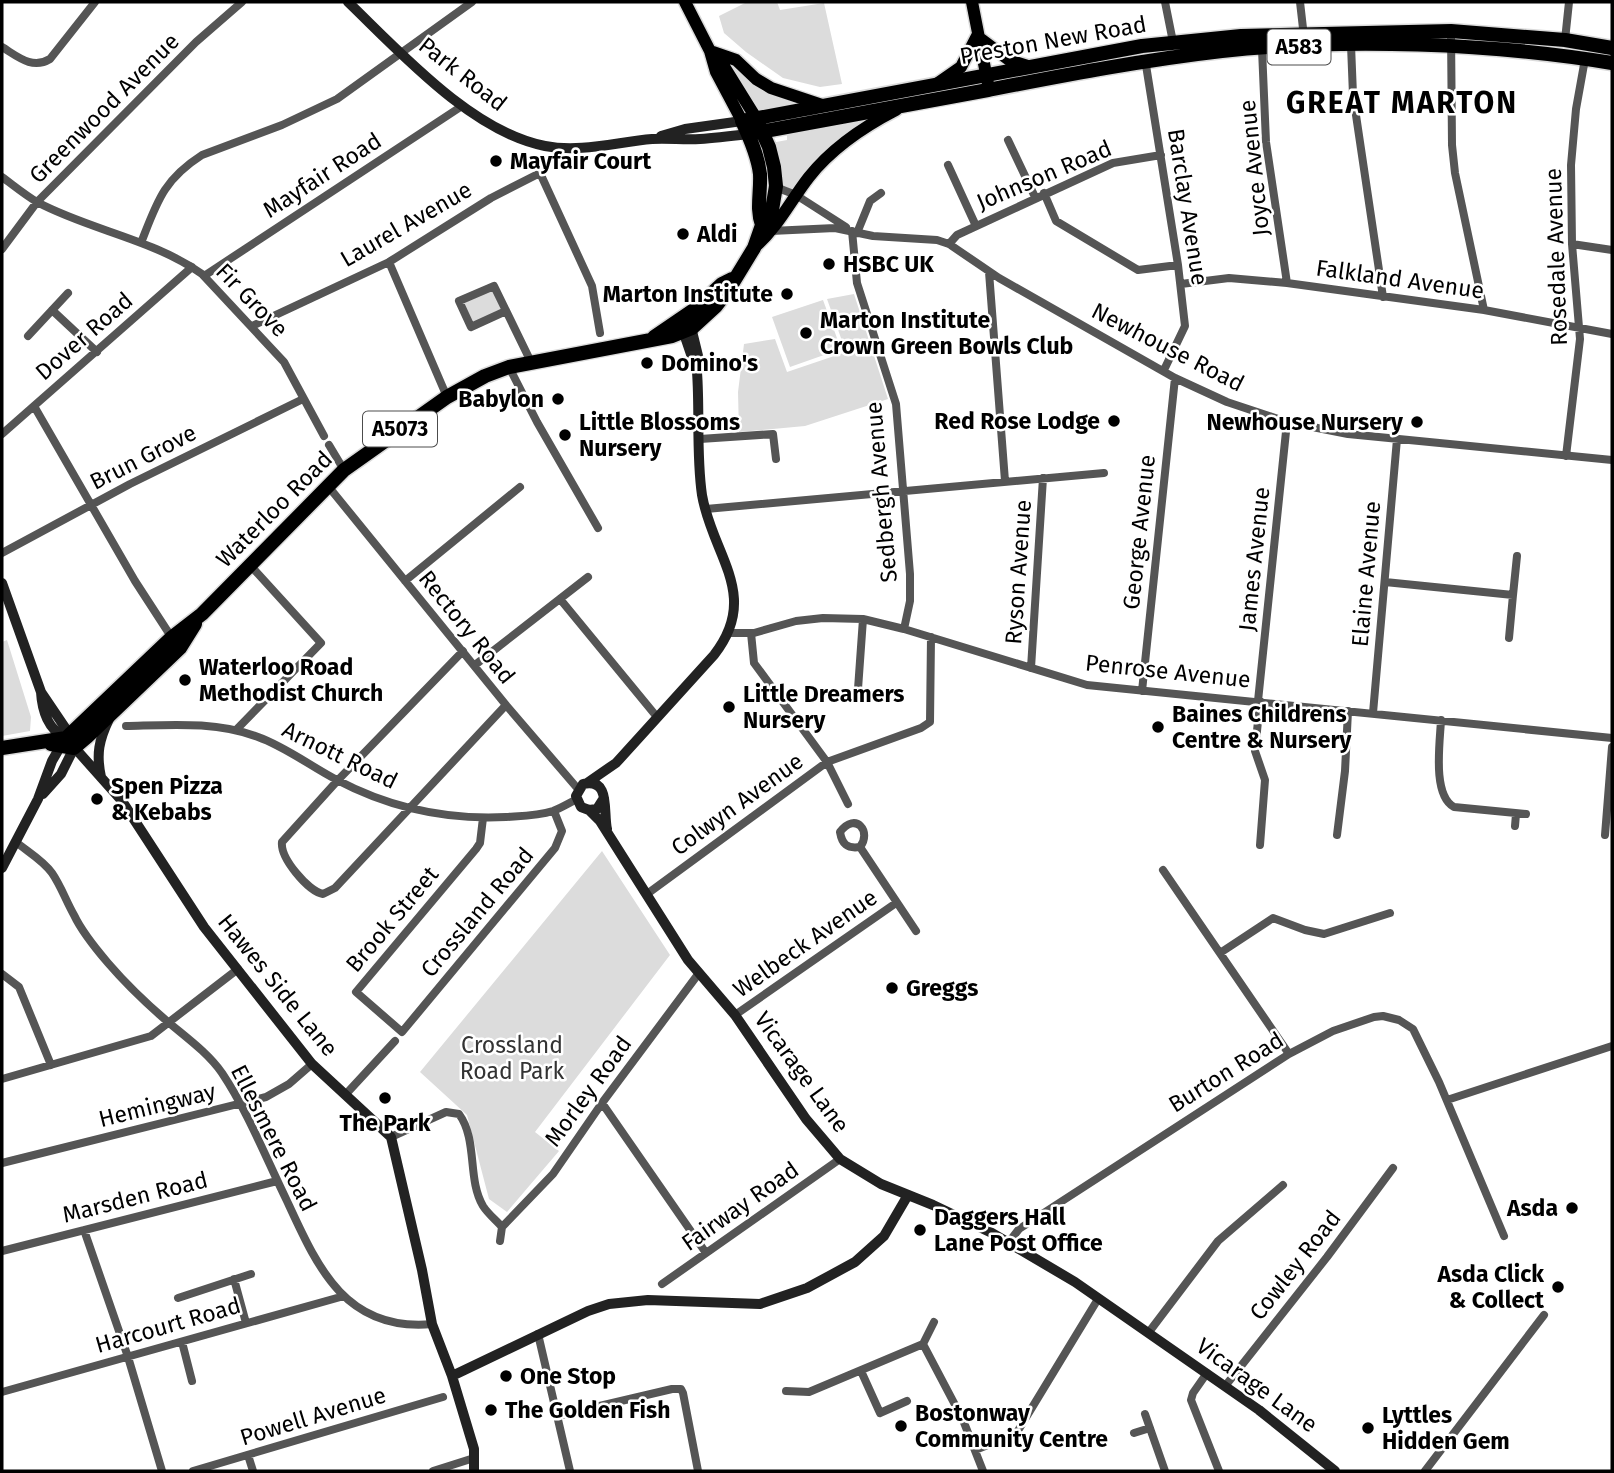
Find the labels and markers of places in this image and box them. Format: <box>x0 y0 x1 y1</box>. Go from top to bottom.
place label: Mayfair Court <box>510 147 652 175</box>
marker: Mayfair Court <box>488 153 504 169</box>
place label: Aldi <box>696 220 738 248</box>
marker: Aldi <box>675 226 691 242</box>
place label: HSBC UK <box>843 250 934 278</box>
marker: HSBC UK <box>821 256 837 272</box>
place label: Marton Institute <box>603 280 773 308</box>
marker: Marton Institute <box>779 286 795 302</box>
place label: Marton Institute Crown Green Bowls Club <box>820 306 1073 360</box>
marker: Marton Institute Crown Green Bowls Club <box>798 325 814 341</box>
place label: Domino's <box>661 349 758 377</box>
marker: Domino's <box>639 355 655 371</box>
place label: Babylon <box>458 385 544 413</box>
marker: Babylon <box>550 391 566 407</box>
place label: Red Rose Lodge <box>934 407 1100 435</box>
place label: Little Blossoms Nursery <box>579 408 740 462</box>
place label: Newhouse Nursery <box>1206 408 1404 436</box>
marker: Red Rose Lodge <box>1106 413 1122 429</box>
marker: Newhouse Nursery <box>1409 414 1425 430</box>
marker: Little Blossoms Nursery <box>557 427 573 443</box>
place label: Waterloo Road Methodist Church <box>199 653 383 707</box>
marker: Waterloo Road Methodist Church <box>177 672 193 688</box>
place label: Little Dreamers Nursery <box>743 680 904 734</box>
marker: Little Dreamers Nursery <box>721 699 737 715</box>
place label: Baines Childrens Centre & Nursery <box>1172 700 1353 754</box>
marker: Baines Childrens Centre & Nursery <box>1150 719 1166 735</box>
place label: Spen Pizza & Kebabs <box>111 772 223 826</box>
marker: Spen Pizza & Kebabs <box>89 791 105 807</box>
place label: Greggs <box>906 974 978 1002</box>
marker: Greggs <box>884 980 900 996</box>
marker: The Park <box>377 1090 393 1106</box>
place label: The Park <box>340 1109 431 1137</box>
place label: Asda <box>1506 1194 1558 1222</box>
marker: Asda <box>1564 1200 1580 1216</box>
place label: Daggers Hall Lane Post Office <box>934 1203 1103 1257</box>
marker: Daggers Hall Lane Post Office <box>912 1222 928 1238</box>
place label: Asda Click & Collect <box>1436 1260 1545 1314</box>
marker: Asda Click & Collect <box>1550 1279 1566 1295</box>
place label: One Stop <box>520 1362 616 1390</box>
marker: One Stop <box>498 1368 514 1384</box>
place label: The Golden Fish <box>505 1396 670 1424</box>
place label: Bostonway Community Centre <box>915 1399 1108 1453</box>
place label: Lyttles Hidden Gem <box>1382 1401 1510 1455</box>
marker: The Golden Fish <box>483 1402 499 1418</box>
marker: Bostonway Community Centre <box>893 1418 909 1434</box>
marker: Lyttles Hidden Gem <box>1360 1420 1376 1436</box>

